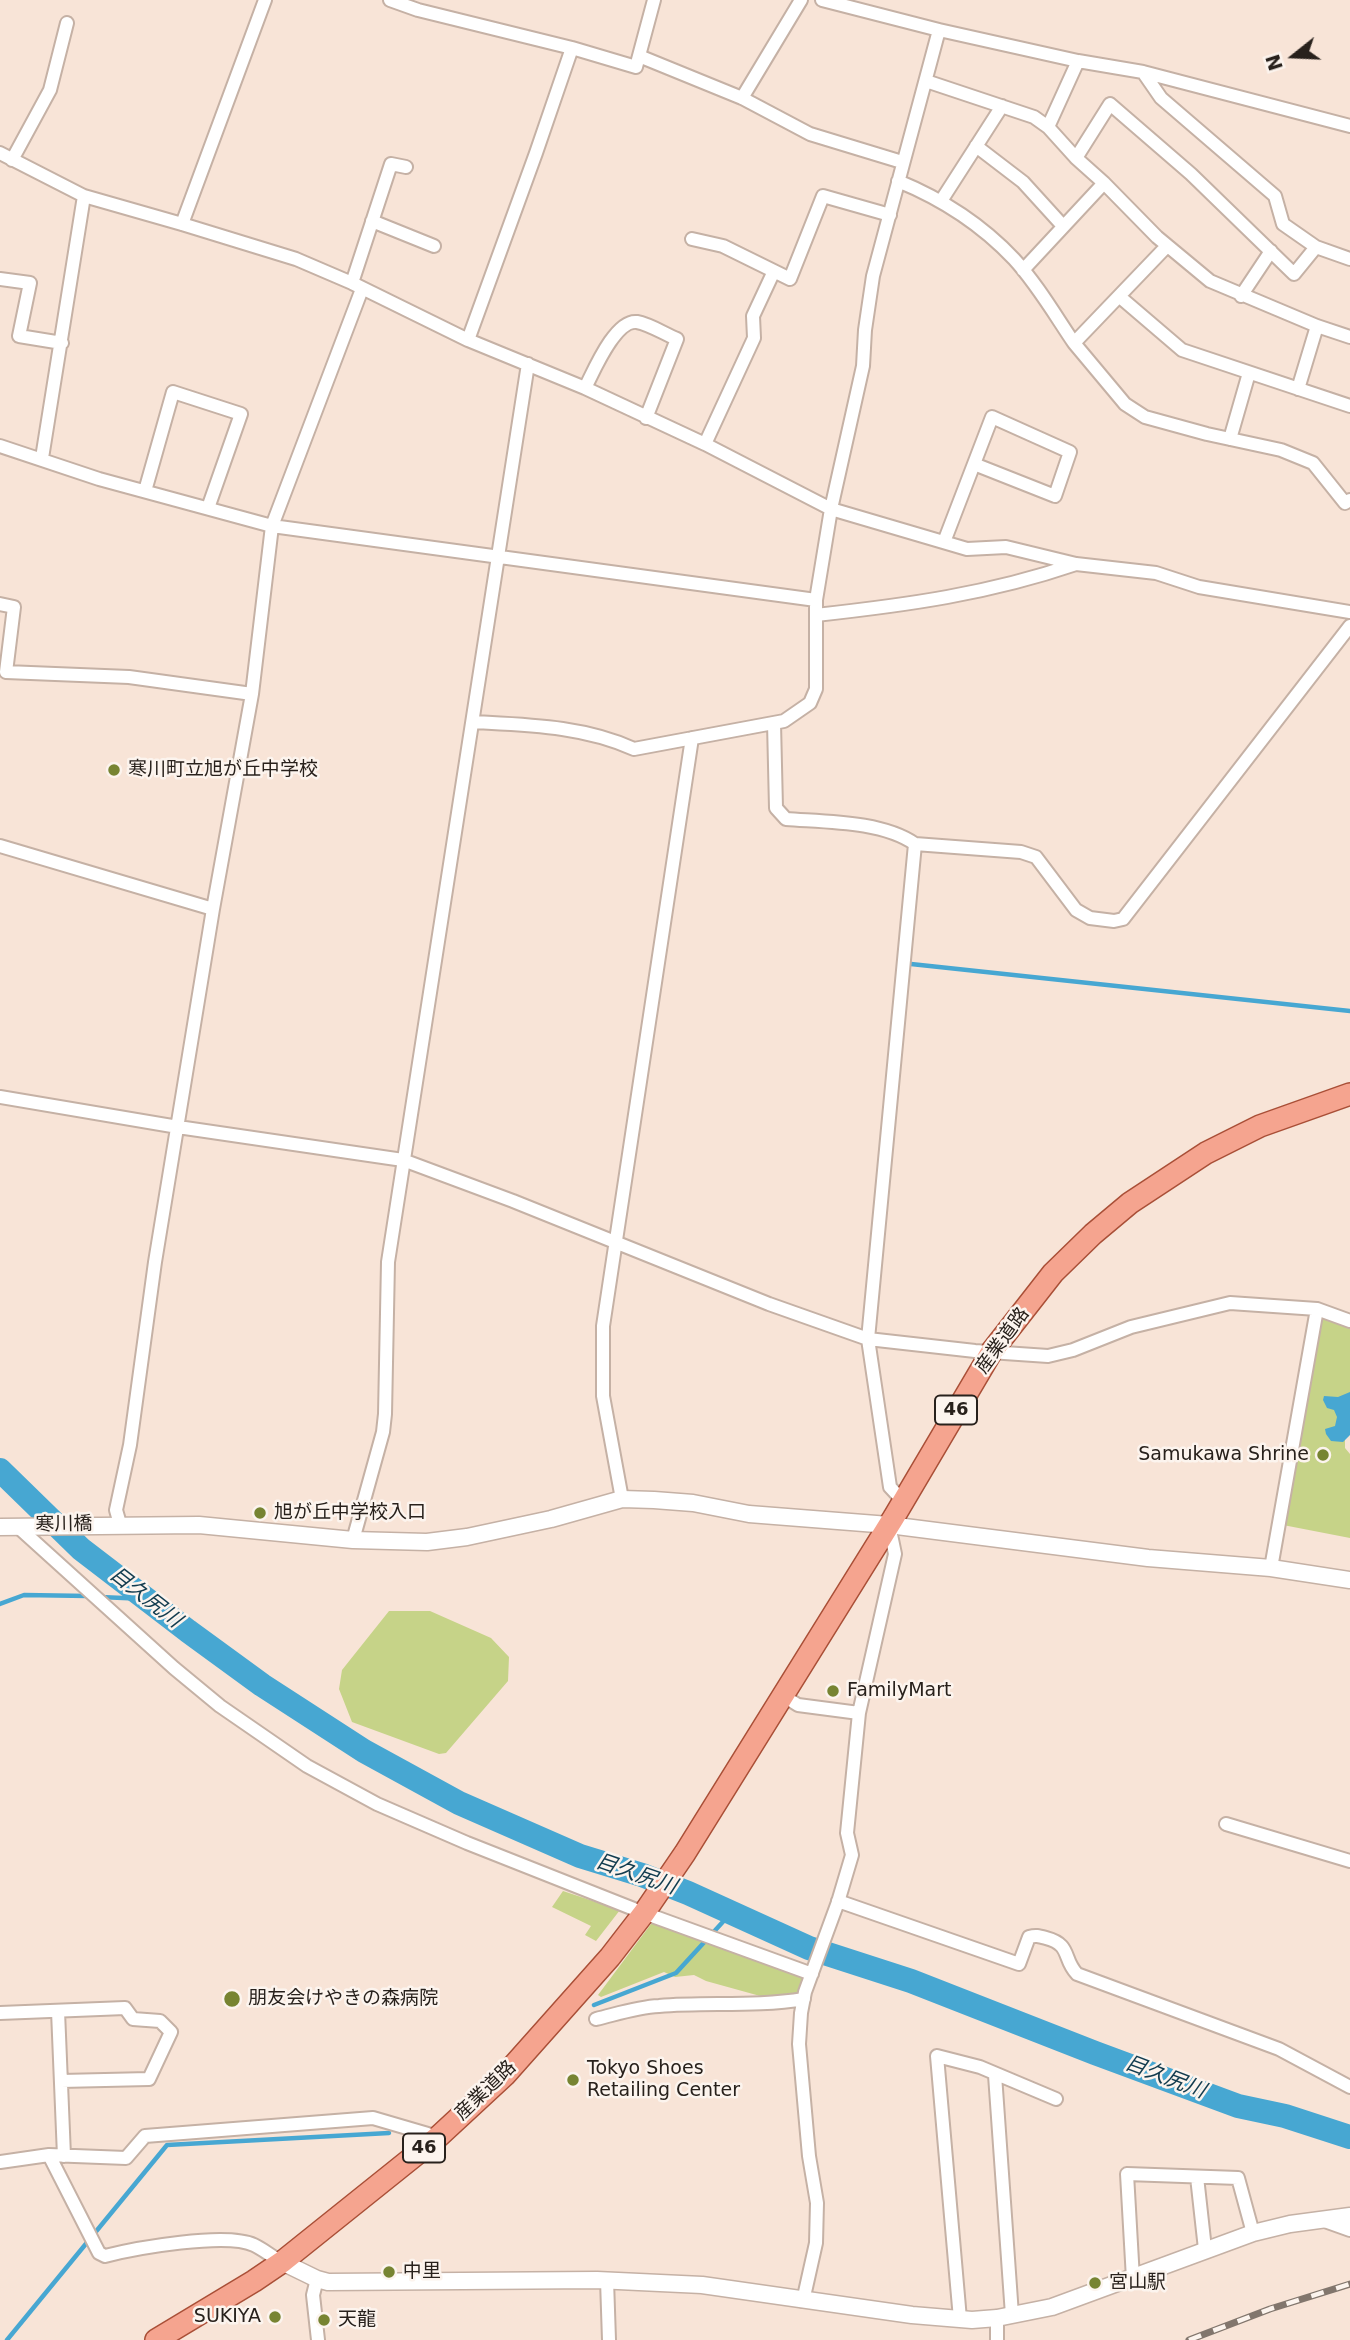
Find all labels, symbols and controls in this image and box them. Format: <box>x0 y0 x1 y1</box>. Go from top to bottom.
north arrow <box>1259 21 1329 91</box>
text: N <box>1261 52 1287 73</box>
place label: 寒川町立旭が丘中学校 <box>128 759 318 781</box>
marker: 寒川町立旭が丘中学校 <box>106 762 122 778</box>
street label: 産業道路 <box>971 1304 1035 1378</box>
road number: 46 <box>935 1395 977 1424</box>
place label: Samukawa Shrine <box>1138 1444 1309 1466</box>
marker: Samukawa Shrine <box>1315 1447 1331 1463</box>
place label: 旭が丘中学校入口 <box>274 1502 426 1524</box>
marker: 旭が丘中学校入口 <box>252 1505 268 1521</box>
street label: 寒川橋 <box>35 1513 93 1537</box>
water label: 目久尻川 <box>104 1562 186 1634</box>
place label: FamilyMart <box>847 1680 951 1702</box>
marker: FamilyMart <box>825 1683 841 1699</box>
water label: 目久尻川 <box>592 1849 680 1901</box>
place label: 朋友会けやきの森病院 <box>248 1988 438 2010</box>
marker: 朋友会けやきの森病院 <box>222 1989 242 2009</box>
water label: 目久尻川 <box>1121 2051 1209 2105</box>
street label: 産業道路 <box>451 2056 521 2126</box>
place label: Tokyo Shoes Retailing Center <box>587 2058 740 2102</box>
marker: Tokyo Shoes Retailing Center <box>565 2072 581 2088</box>
road number: 46 <box>403 2134 445 2162</box>
place label: 中里 <box>403 2261 441 2283</box>
marker: 中里 <box>381 2264 397 2280</box>
place label: 宮山駅 <box>1109 2272 1166 2294</box>
marker: 宮山駅 <box>1087 2275 1103 2291</box>
place label: SUKIYA <box>194 2306 261 2328</box>
marker: SUKIYA <box>267 2309 283 2325</box>
place label: 天龍 <box>338 2309 376 2331</box>
marker: 天龍 <box>316 2312 332 2328</box>

